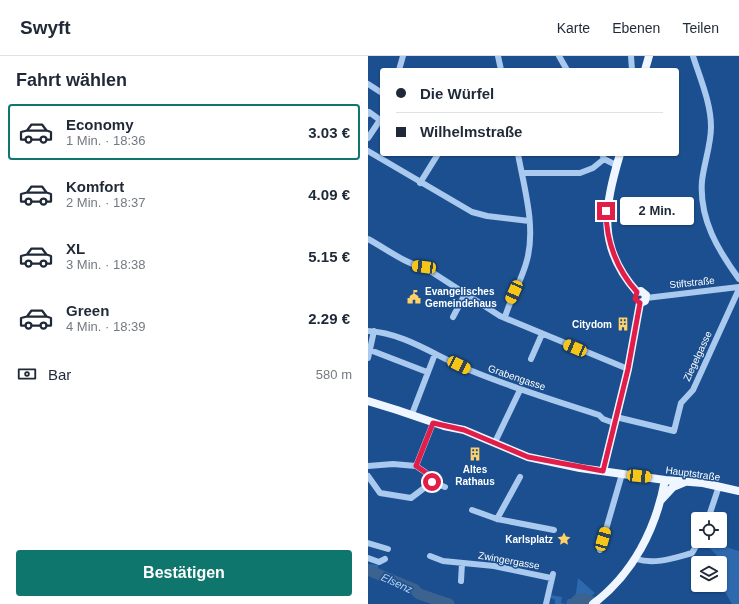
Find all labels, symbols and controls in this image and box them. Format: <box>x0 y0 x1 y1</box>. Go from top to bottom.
text: Swyft <box>20 17 71 38</box>
text: Karte <box>557 20 590 36</box>
text: Ebenen <box>612 20 660 36</box>
text: Teilen <box>682 20 719 36</box>
text: Fahrt wählen <box>16 70 127 90</box>
text: Die Würfel <box>420 85 494 102</box>
icon: car <box>18 114 54 150</box>
text: Economy <box>66 116 134 133</box>
text: Wilhelmstraße <box>420 123 522 140</box>
text: 3.03 € <box>308 124 350 141</box>
text: 1 Min. · 18:36 <box>66 133 146 148</box>
icon: car <box>18 176 54 212</box>
text: Komfort <box>66 178 124 195</box>
text: 4.09 € <box>308 186 350 203</box>
text: 2 Min. · 18:37 <box>66 195 146 210</box>
callout: 2 Min. <box>620 197 694 225</box>
route end <box>597 202 615 220</box>
text: 2 Min. <box>639 203 675 218</box>
icon: car <box>18 238 54 274</box>
text: XL <box>66 240 85 257</box>
text: 5.15 € <box>308 248 350 265</box>
text: 3 Min. · 18:38 <box>66 257 146 272</box>
car <box>411 260 437 274</box>
street label: Stiftstraße <box>669 275 716 290</box>
car <box>504 279 524 305</box>
place label: Evangelisches Gemeindehaus <box>425 286 497 309</box>
public building icon: Evangelisches Gemeindehaus <box>406 289 422 305</box>
icon: car <box>18 300 54 336</box>
text: Green <box>66 302 109 319</box>
text: 2.29 € <box>308 310 350 327</box>
building icon: Citydom <box>615 316 631 332</box>
text: 4 Min. · 18:39 <box>66 319 146 334</box>
place label: Citydom <box>572 319 612 330</box>
street label: Ziegelgasse <box>681 329 714 383</box>
car <box>562 338 588 358</box>
car <box>446 354 472 376</box>
street label: Grabengasse <box>487 362 547 393</box>
icon: cash <box>16 363 38 385</box>
text: Bar <box>48 366 71 383</box>
text: 580 m <box>316 367 352 382</box>
building icon: Altes Rathaus <box>467 446 483 462</box>
place label: Altes Rathaus <box>455 464 495 487</box>
street label: Hauptstraße <box>665 464 721 483</box>
car <box>626 469 652 483</box>
route start <box>423 473 441 491</box>
map controls <box>691 512 727 592</box>
button: locate <box>691 512 727 548</box>
car <box>594 526 612 552</box>
place icon: Karlsplatz <box>556 531 572 547</box>
place label: Karlsplatz <box>505 534 553 545</box>
button: Bestätigen <box>16 550 352 596</box>
street label: Zwingergasse <box>477 550 541 571</box>
button: layers <box>691 556 727 592</box>
water label: Elsenz <box>379 571 415 596</box>

